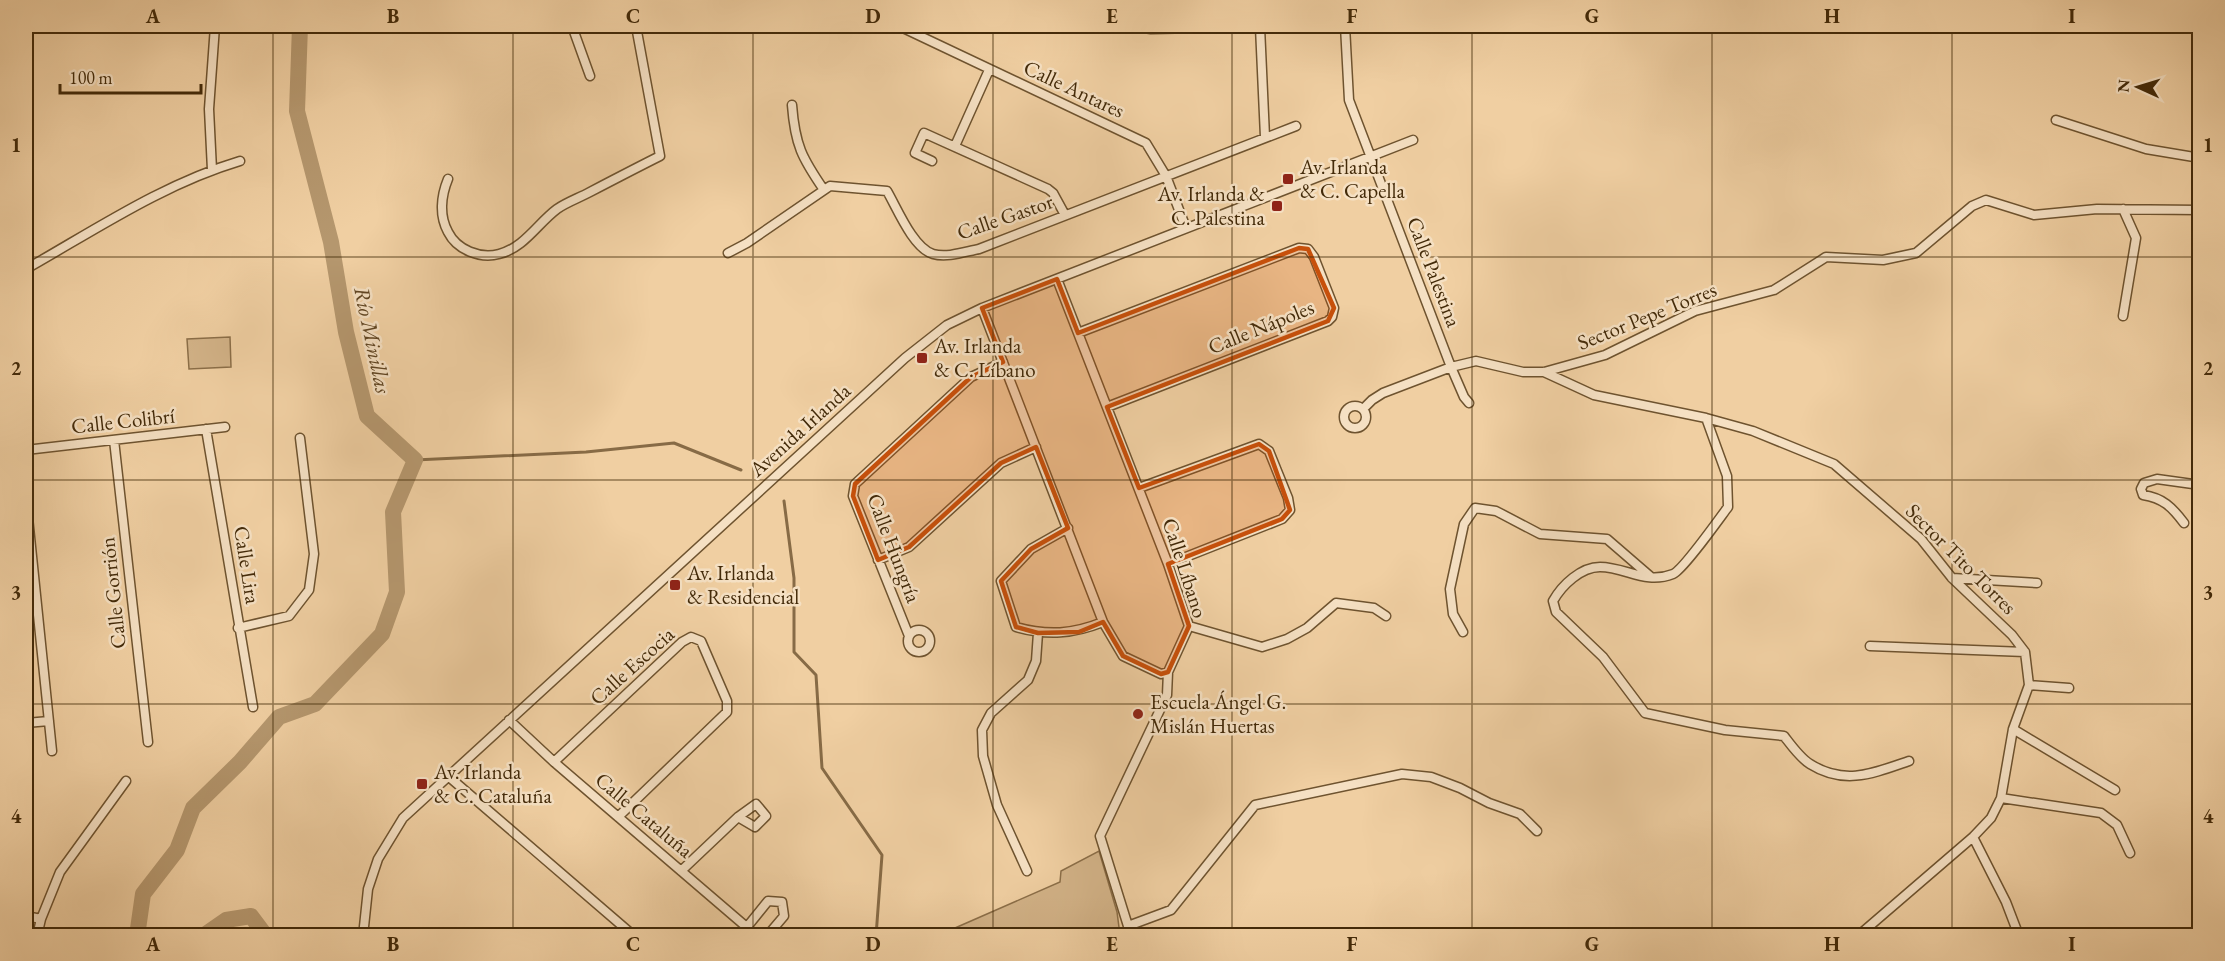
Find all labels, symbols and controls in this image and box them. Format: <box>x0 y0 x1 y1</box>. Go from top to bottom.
text: A <box>145 3 161 29</box>
text: B <box>387 3 399 29</box>
text: C <box>626 3 640 29</box>
text: D <box>865 3 881 29</box>
text: E <box>1106 3 1118 29</box>
text: F <box>1347 3 1358 29</box>
text: G <box>1585 3 1599 29</box>
text: H <box>1824 3 1840 29</box>
text: I <box>2068 3 2076 29</box>
street label: Calle Antares <box>1019 53 1129 124</box>
scale bar <box>60 57 201 95</box>
north arrow <box>2108 57 2168 117</box>
text: 100 m <box>69 66 113 89</box>
text: N <box>2113 79 2134 93</box>
text: 1 <box>11 132 21 158</box>
text: 1 <box>2203 132 2213 158</box>
place label: Av. Irlanda & C. Capella <box>1299 153 1405 204</box>
marker: Av. Irlanda & C. Capella <box>1281 172 1295 186</box>
place label: Av. Irlanda & C. Palestina <box>1156 180 1266 231</box>
street label: Calle Gastor <box>953 187 1057 246</box>
marker: Av. Irlanda & C. Palestina <box>1270 199 1284 213</box>
street label: Calle Palestina <box>1401 213 1468 331</box>
street label: Sector Pepe Torres <box>1573 275 1721 356</box>
water label: Río Minillas <box>347 284 398 397</box>
street label: Calle Nápoles <box>1204 293 1318 360</box>
place label: Av. Irlanda & C. Líbano <box>933 332 1036 383</box>
marker: Av. Irlanda & C. Líbano <box>915 351 929 365</box>
text: 2 <box>11 355 22 381</box>
text: 2 <box>2203 355 2214 381</box>
street label: Avenida Irlanda <box>743 377 856 483</box>
street label: Calle Colibrí <box>70 402 177 439</box>
street label: Calle Hungría <box>861 489 928 607</box>
street label: Sector Tito Torres <box>1900 497 2023 620</box>
street label: Calle Líbano <box>1157 514 1214 621</box>
street label: Calle Lira <box>228 524 267 606</box>
street label: Calle Gorrión <box>93 536 132 650</box>
place label: Av. Irlanda & Residencial <box>686 559 799 610</box>
marker: Av. Irlanda & Residencial <box>668 578 682 592</box>
text: 3 <box>11 579 21 605</box>
text: 3 <box>2203 579 2213 605</box>
street label: Calle Escocia <box>584 620 680 711</box>
place label: Escuela Ángel G. Mislán Huertas <box>1150 688 1286 739</box>
marker: Escuela Ángel G. Mislán Huertas <box>1131 707 1145 721</box>
place label: Av. Irlanda & C. Cataluña <box>433 758 552 809</box>
street label: Calle Cataluña <box>590 766 699 864</box>
marker: Av. Irlanda & C. Cataluña <box>415 777 429 791</box>
text: 4 <box>11 803 22 829</box>
text: 4 <box>2203 803 2214 829</box>
text: A <box>145 931 161 957</box>
text: B <box>387 931 399 957</box>
text: C <box>626 931 640 957</box>
text: D <box>865 931 881 957</box>
text: E <box>1106 931 1118 957</box>
text: F <box>1347 931 1358 957</box>
text: G <box>1585 931 1599 957</box>
text: H <box>1824 931 1840 957</box>
text: I <box>2068 931 2076 957</box>

